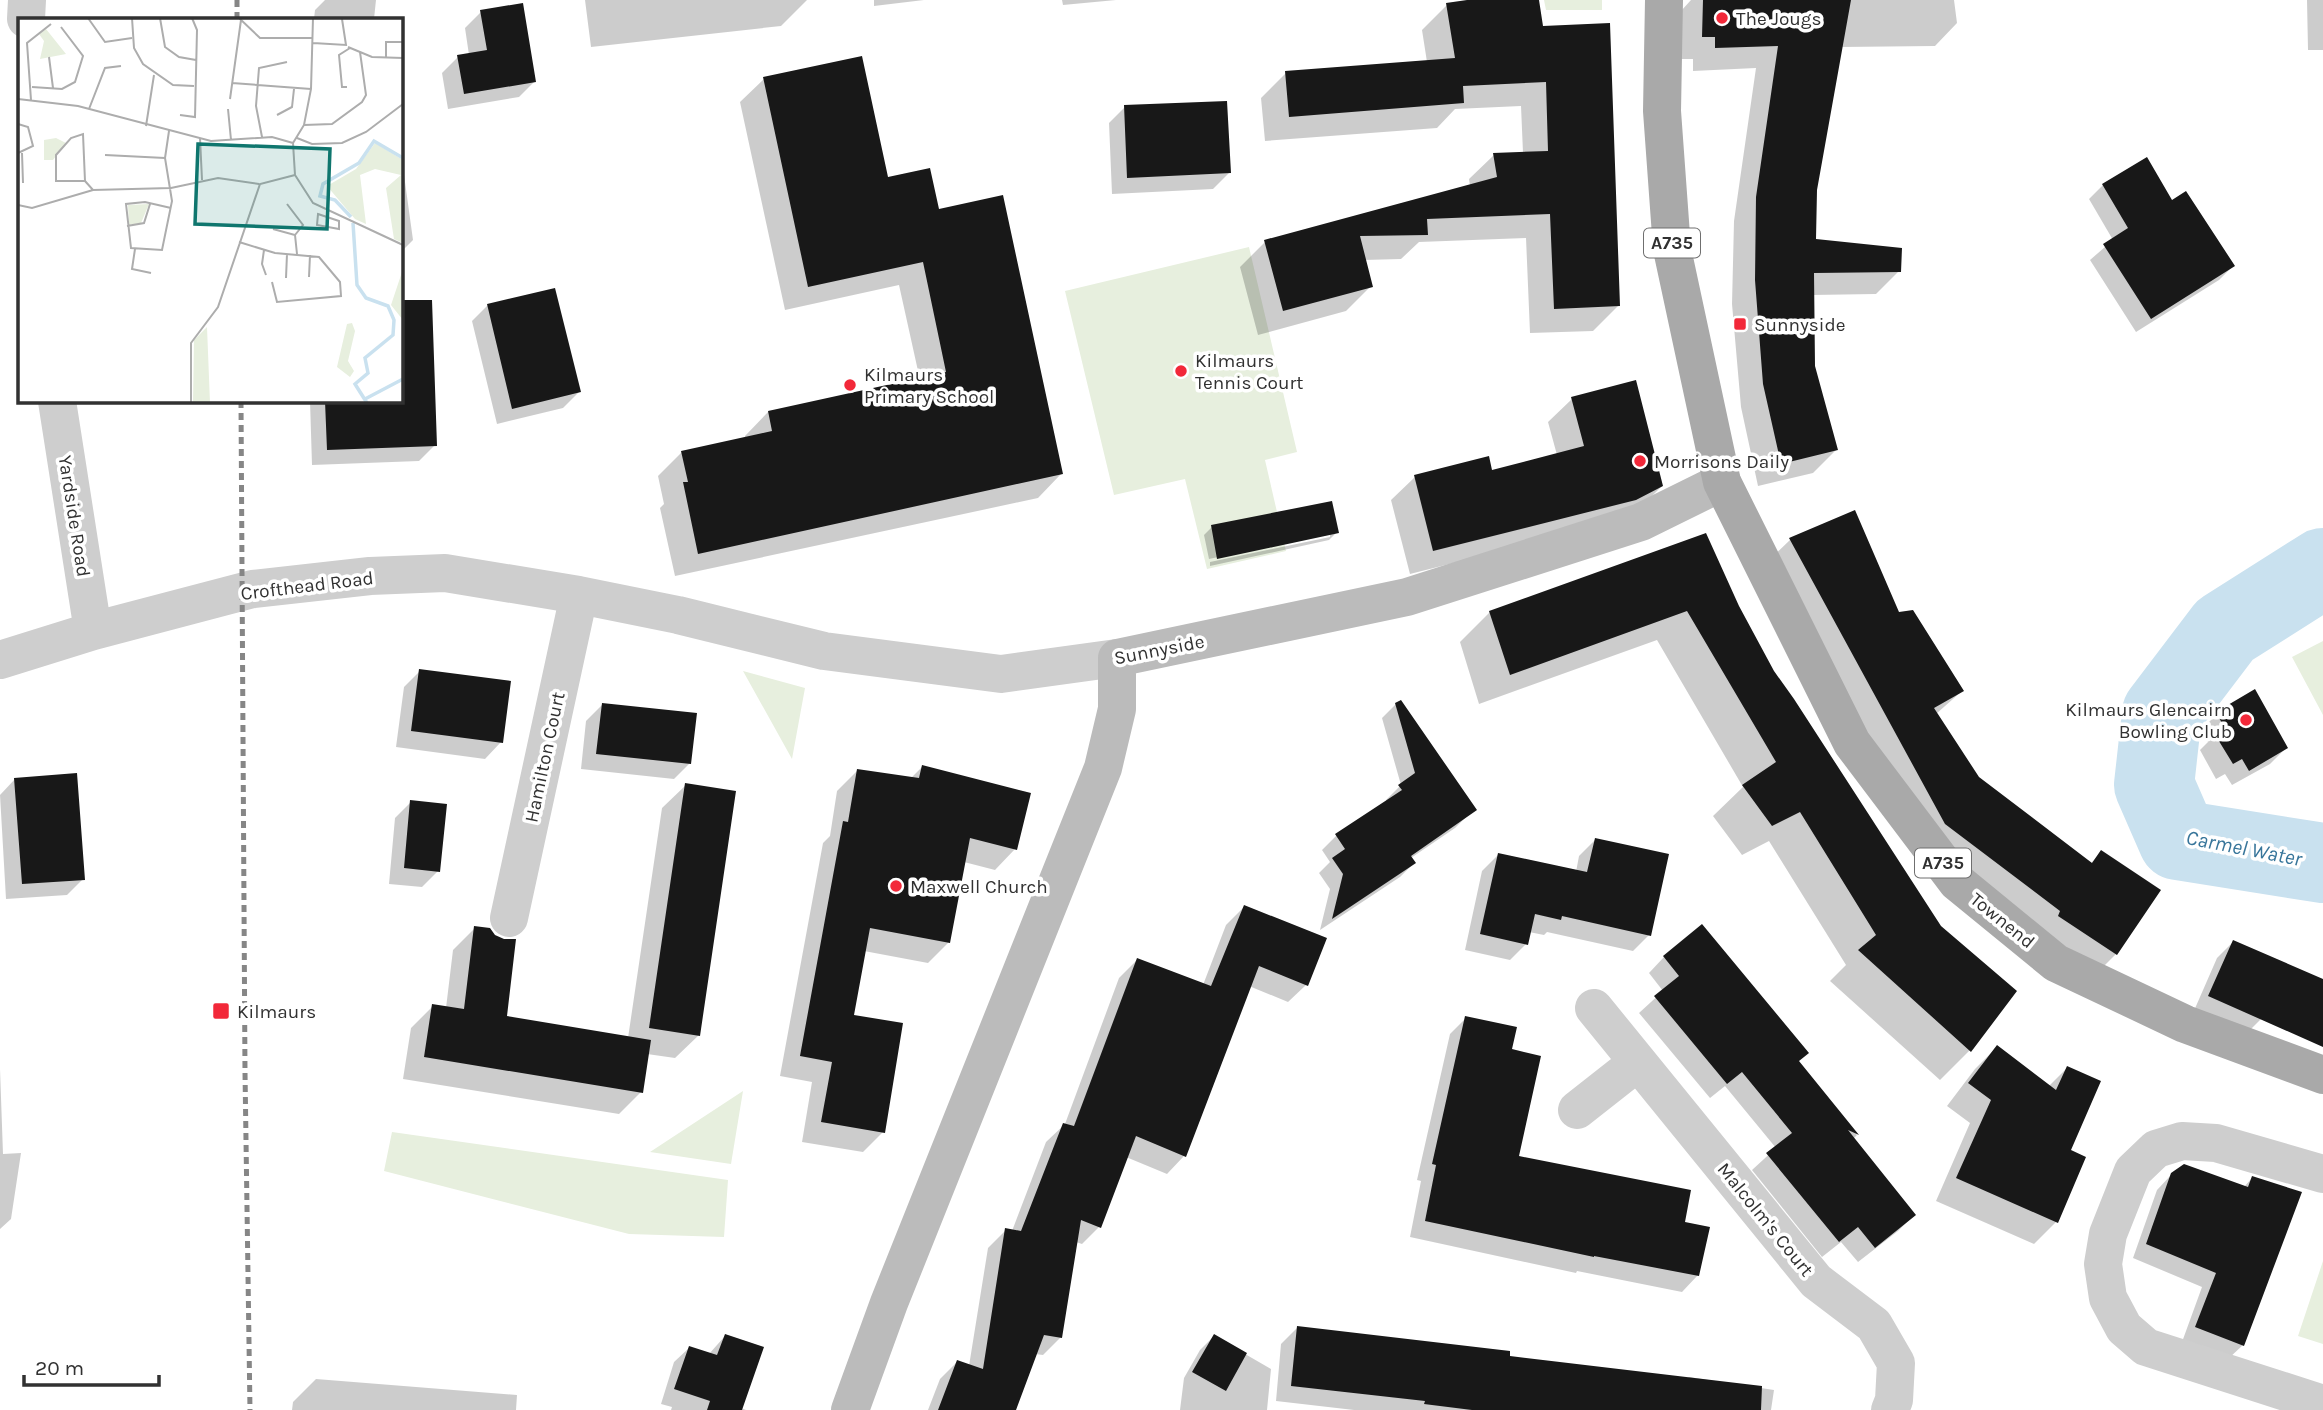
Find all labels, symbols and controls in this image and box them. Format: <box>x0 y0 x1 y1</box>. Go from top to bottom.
place label: The Jougs <box>1736 8 1822 30</box>
marker: The Jougs <box>1714 10 1730 26</box>
inset map <box>18 18 402 402</box>
road number: A735 <box>1644 229 1700 258</box>
place label: Sunnyside <box>1754 314 1845 336</box>
marker: Sunnyside <box>1732 316 1748 332</box>
place label: Kilmaurs Tennis Court <box>1195 350 1303 394</box>
marker: Kilmaurs Tennis Court <box>1173 363 1189 379</box>
place label: Kilmaurs Primary School <box>864 364 994 408</box>
marker: Kilmaurs Primary School <box>842 377 858 393</box>
place label: Morrisons Daily <box>1654 451 1789 473</box>
marker: Morrisons Daily <box>1632 453 1648 469</box>
street label: Yardside Road <box>54 454 94 579</box>
street label: Crofthead Road <box>239 567 375 605</box>
street label: Sunnyside <box>1112 630 1206 670</box>
street label: Hamilton Court <box>520 690 570 825</box>
place label: Kilmaurs Glencairn Bowling Club <box>2065 699 2232 743</box>
marker: Kilmaurs Glencairn Bowling Club <box>2238 712 2254 728</box>
water label: Carmel Water <box>2184 825 2305 871</box>
road number: A735 <box>1915 848 1971 878</box>
place label: Maxwell Church <box>910 876 1048 898</box>
marker: Maxwell Church <box>888 878 904 894</box>
street label: Townend <box>1966 888 2039 953</box>
marker: Kilmaurs <box>211 1001 231 1021</box>
place label: Kilmaurs <box>237 1001 316 1023</box>
street label: Malcolm's Court <box>1713 1158 1818 1281</box>
scale bar <box>24 1344 159 1388</box>
text: 20 m <box>35 1356 84 1380</box>

